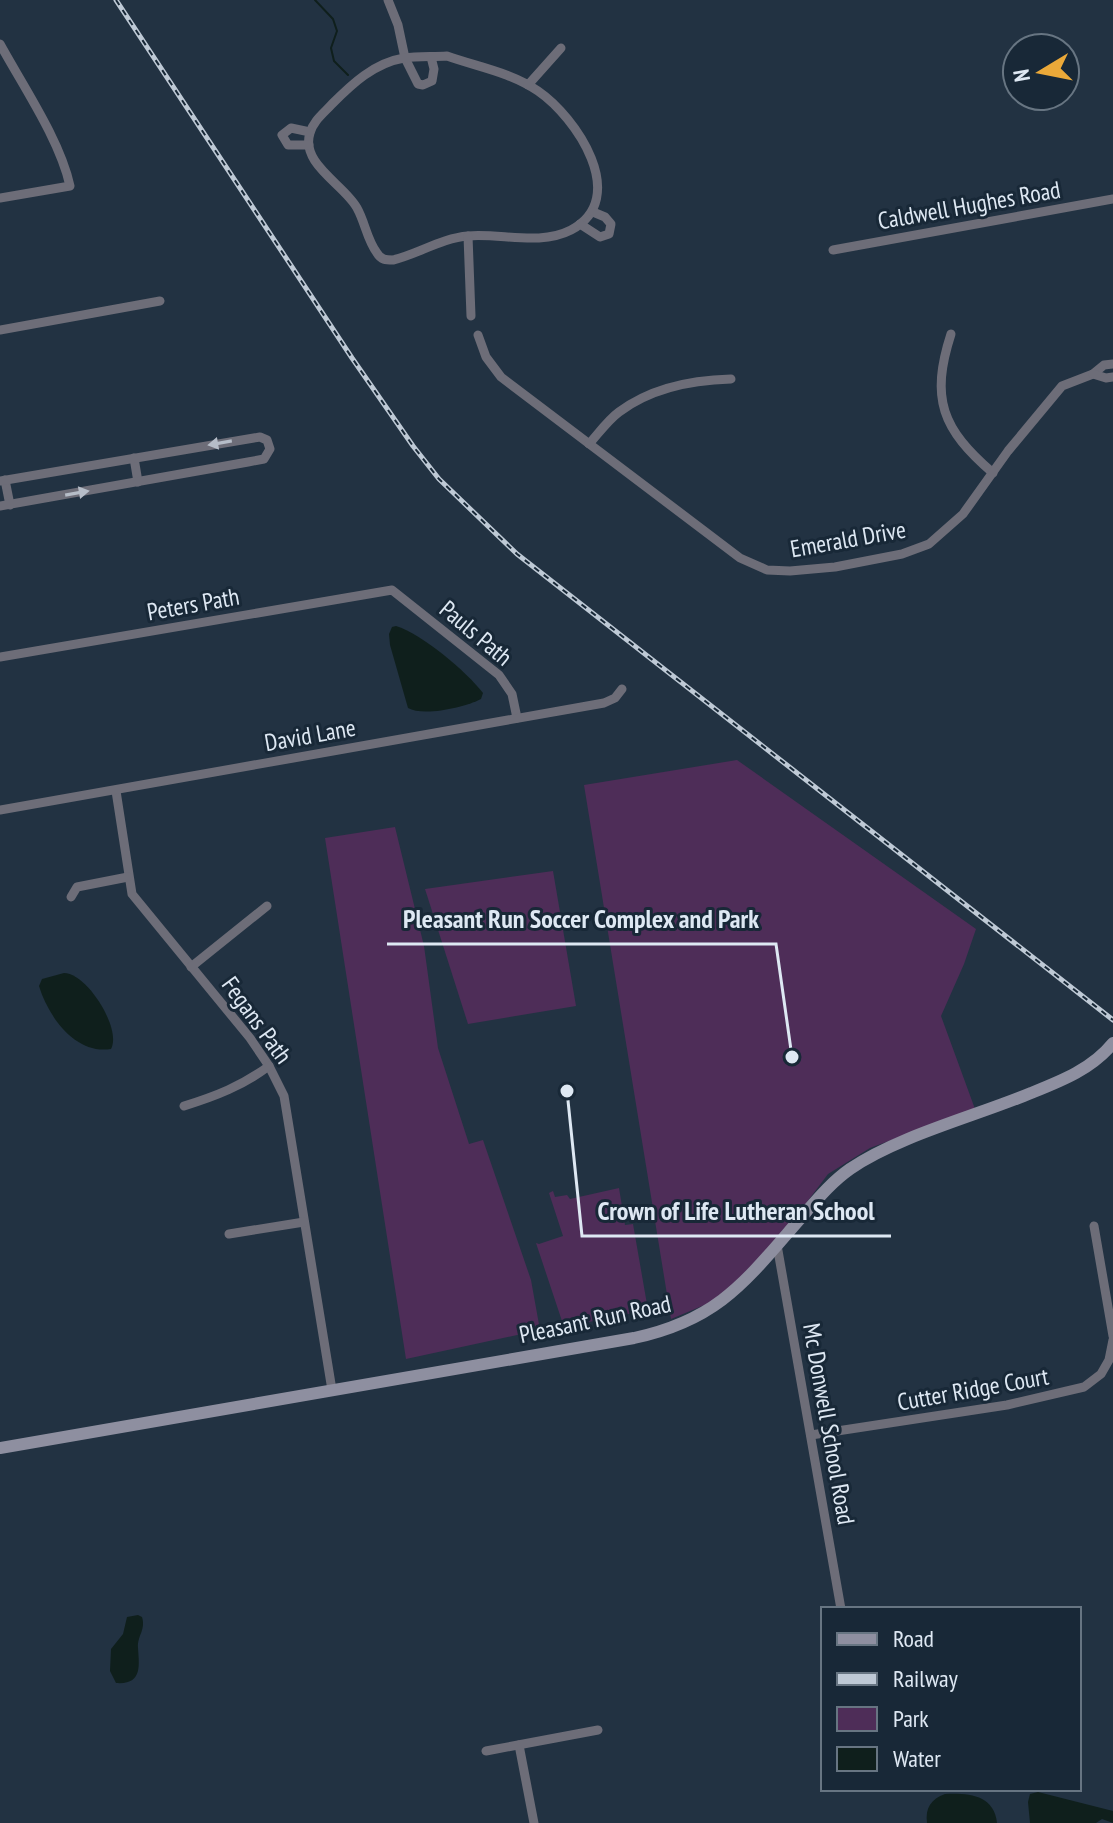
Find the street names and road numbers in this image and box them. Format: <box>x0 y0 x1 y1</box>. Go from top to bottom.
street label: Caldwell Hughes Road <box>875 174 1063 236</box>
street label: Emerald Drive <box>788 514 908 564</box>
street label: Peters Path <box>144 581 242 627</box>
street label: Pauls Path <box>433 594 519 672</box>
street label: David Lane <box>262 712 358 758</box>
street label: Fegans Path <box>215 970 299 1070</box>
street label: Pleasant Run Road <box>516 1288 674 1350</box>
street label: Mc Donwell School Road <box>796 1321 862 1527</box>
street label: Cutter Ridge Court <box>895 1360 1051 1418</box>

